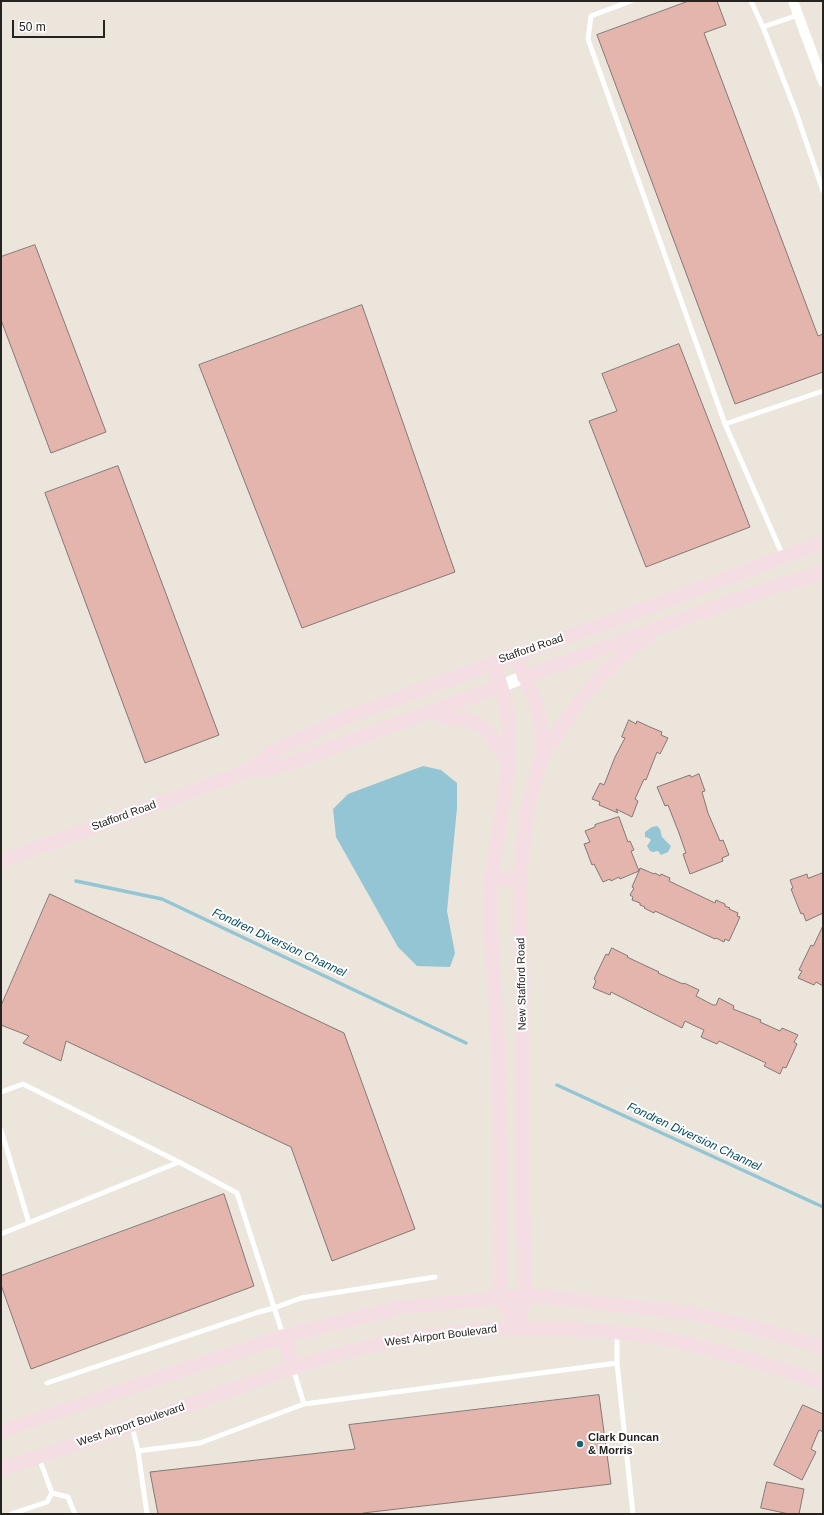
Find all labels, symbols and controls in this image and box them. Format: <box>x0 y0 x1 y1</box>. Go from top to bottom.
scale bar <box>14 12 107 38</box>
text: 50 m <box>19 20 46 34</box>
street label: Stafford Road <box>497 632 565 666</box>
street label: Stafford Road <box>90 798 158 834</box>
water label: Fondren Diversion Channel <box>210 906 348 980</box>
street label: New Stafford Road <box>515 938 529 1030</box>
water label: Fondren Diversion Channel <box>625 1100 763 1174</box>
street label: West Airport Boulevard <box>384 1323 498 1349</box>
street label: West Airport Boulevard <box>75 1400 187 1450</box>
place label: Clark Duncan & Morris <box>588 1431 659 1457</box>
marker: Clark Duncan & Morris <box>575 1439 585 1449</box>

